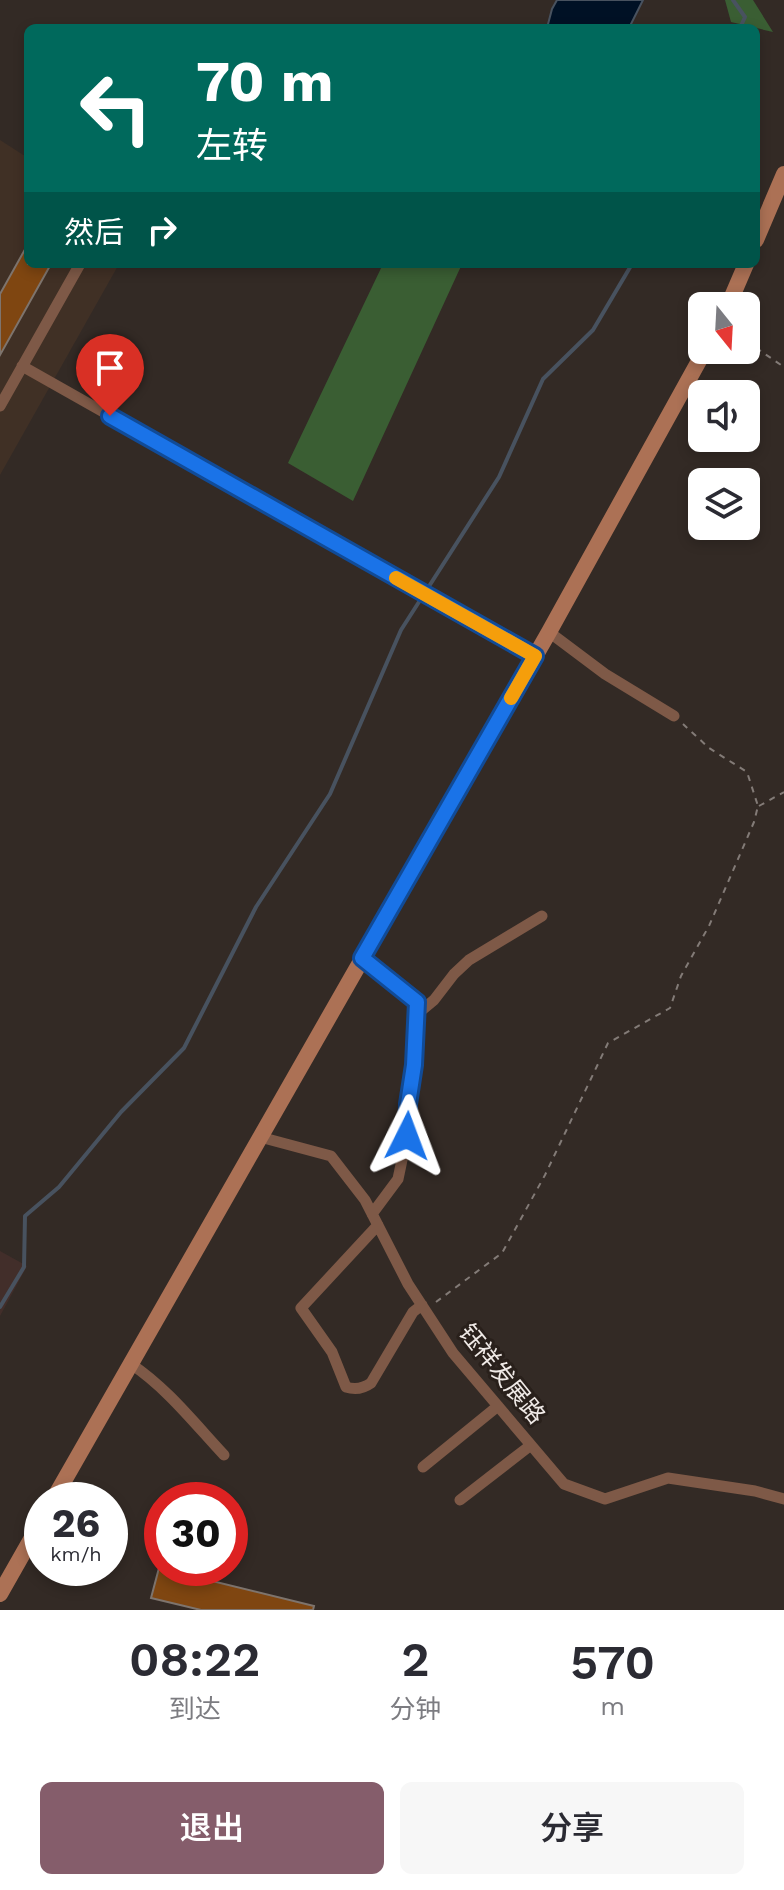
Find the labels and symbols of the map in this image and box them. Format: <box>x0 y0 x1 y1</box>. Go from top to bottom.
north arrow <box>688 292 760 364</box>
pin <box>76 334 144 416</box>
position arrow <box>365 1094 449 1178</box>
street label: 钰祥发展路 <box>453 1319 551 1429</box>
speed limit sign: 30 <box>144 1482 248 1586</box>

